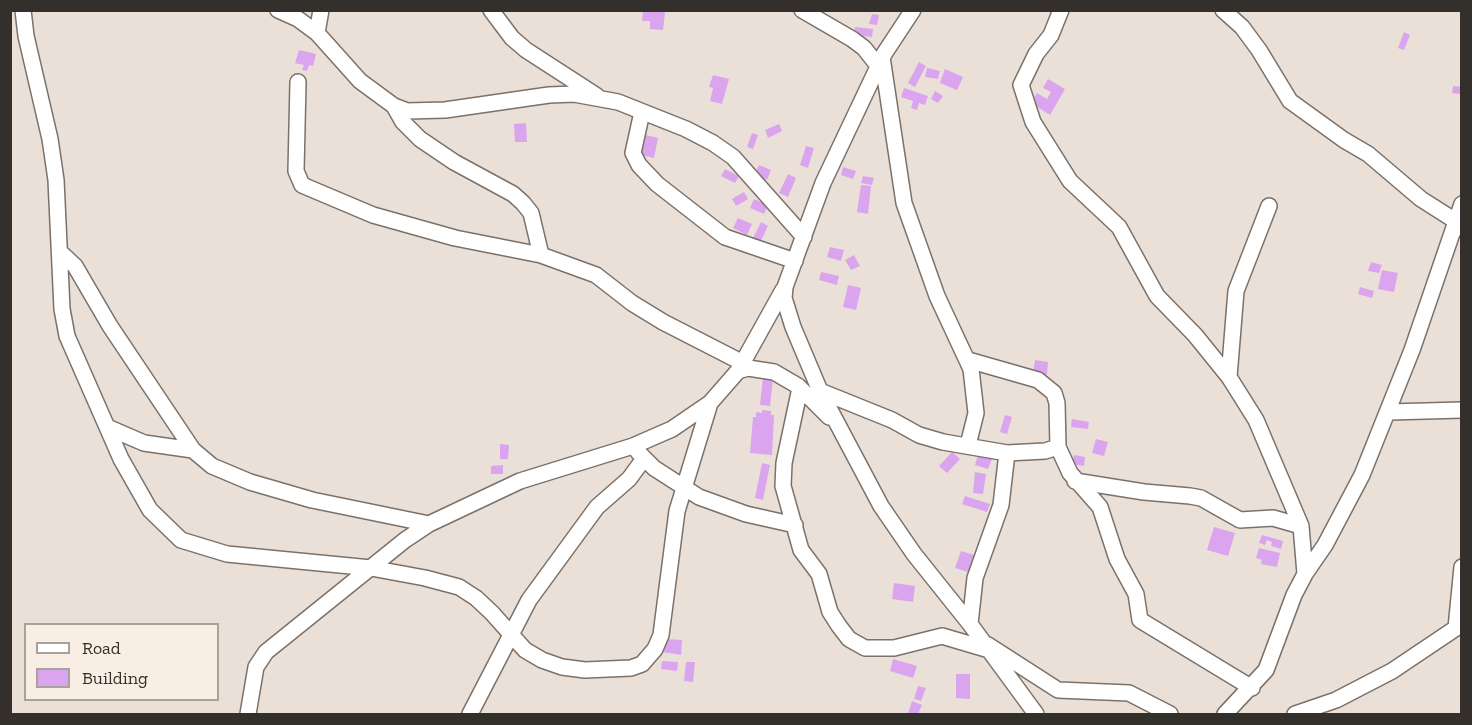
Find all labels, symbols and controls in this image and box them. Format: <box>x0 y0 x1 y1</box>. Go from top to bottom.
legend <box>24 623 219 701</box>
text: Road <box>82 637 121 659</box>
text: Building <box>82 667 148 689</box>

